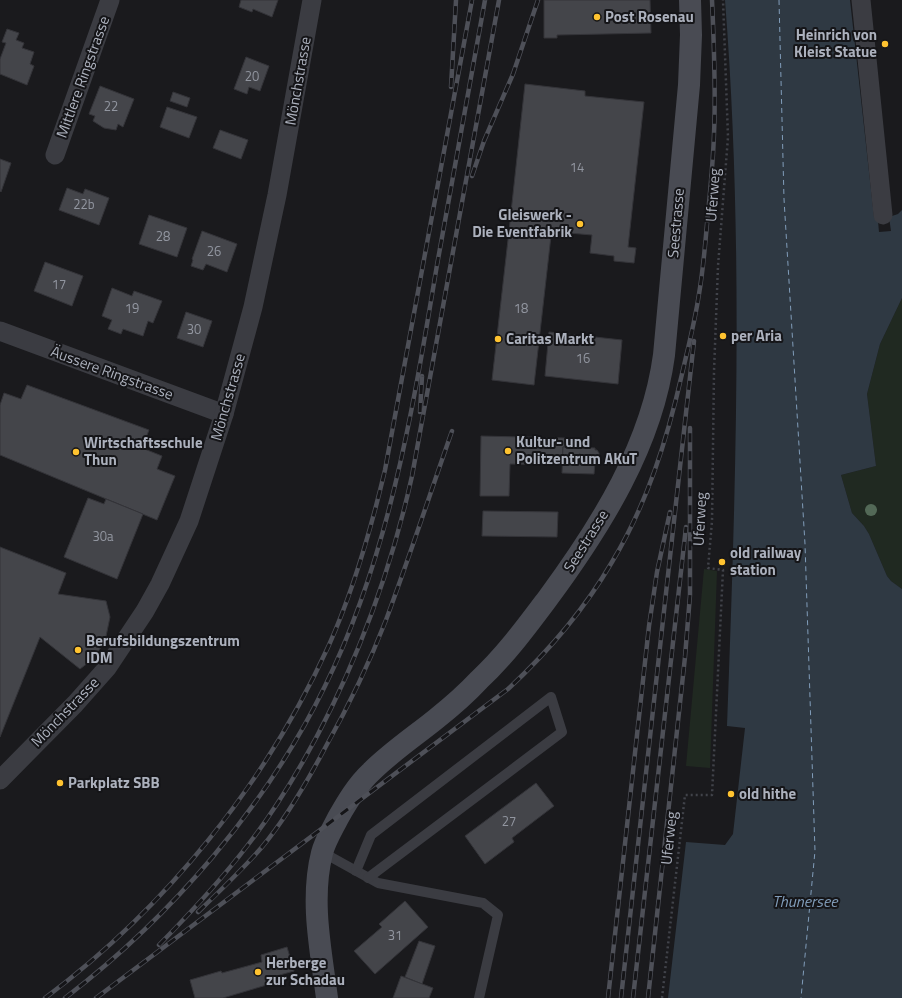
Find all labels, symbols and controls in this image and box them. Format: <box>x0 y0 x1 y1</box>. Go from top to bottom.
place label: Post Rosenau <box>605 5 694 28</box>
marker: Post Rosenau <box>592 12 602 22</box>
street label: Mittlere Ringstrasse <box>50 13 115 141</box>
place label: Heinrich von Kleist Statue <box>794 23 877 63</box>
street label: Mönchstrasse <box>278 35 317 127</box>
marker: Heinrich von Kleist Statue <box>880 39 890 49</box>
house number: 20 <box>245 66 259 86</box>
house number: 22 <box>104 96 118 116</box>
house number: 14 <box>570 157 584 177</box>
street label: Uferweg <box>699 167 726 223</box>
street label: Seestrasse <box>661 187 690 259</box>
house number: 22b <box>73 194 95 214</box>
place label: Gleiswerk - Die Eventfabrik <box>472 203 572 243</box>
marker: Gleiswerk - Die Eventfabrik <box>575 219 585 229</box>
house number: 28 <box>156 226 170 246</box>
house number: 26 <box>207 241 221 261</box>
house number: 17 <box>52 274 66 294</box>
house number: 19 <box>125 298 139 318</box>
house number: 18 <box>514 298 528 318</box>
house number: 30 <box>187 319 201 339</box>
place label: per Aria <box>731 324 782 347</box>
place label: Caritas Markt <box>506 327 595 350</box>
marker: per Aria <box>718 331 728 341</box>
marker: Caritas Markt <box>493 334 503 344</box>
street label: Äussere Ringstrasse <box>48 340 177 405</box>
house number: 16 <box>576 348 590 368</box>
street label: Mönchstrasse <box>204 351 251 443</box>
place label: Kultur- und Politzentrum AKuT <box>516 430 637 470</box>
place label: Wirtschaftsschule Thun <box>84 431 203 471</box>
marker: Kultur- und Politzentrum AKuT <box>503 446 513 456</box>
marker: Wirtschaftsschule Thun <box>71 447 81 457</box>
street label: Uferweg <box>687 491 712 546</box>
street label: Seestrasse <box>557 505 614 576</box>
house number: 30a <box>92 526 114 546</box>
place label: old railway station <box>730 541 802 581</box>
marker: old railway station <box>717 557 727 567</box>
place label: Berufsbildungszentrum IDM <box>86 629 240 669</box>
marker: Berufsbildungszentrum IDM <box>73 645 83 655</box>
street label: Mönchstrasse <box>25 671 104 752</box>
place label: Parkplatz SBB <box>68 771 160 794</box>
marker: Parkplatz SBB <box>55 778 65 788</box>
place label: old hithe <box>739 782 796 805</box>
marker: old hithe <box>726 789 736 799</box>
street label: Uferweg <box>654 810 683 866</box>
house number: 27 <box>502 811 516 831</box>
water label: Thunersee <box>772 889 839 913</box>
house number: 31 <box>388 925 402 945</box>
place label: Herberge zur Schadau <box>266 951 345 991</box>
marker: Herberge zur Schadau <box>253 967 263 977</box>

